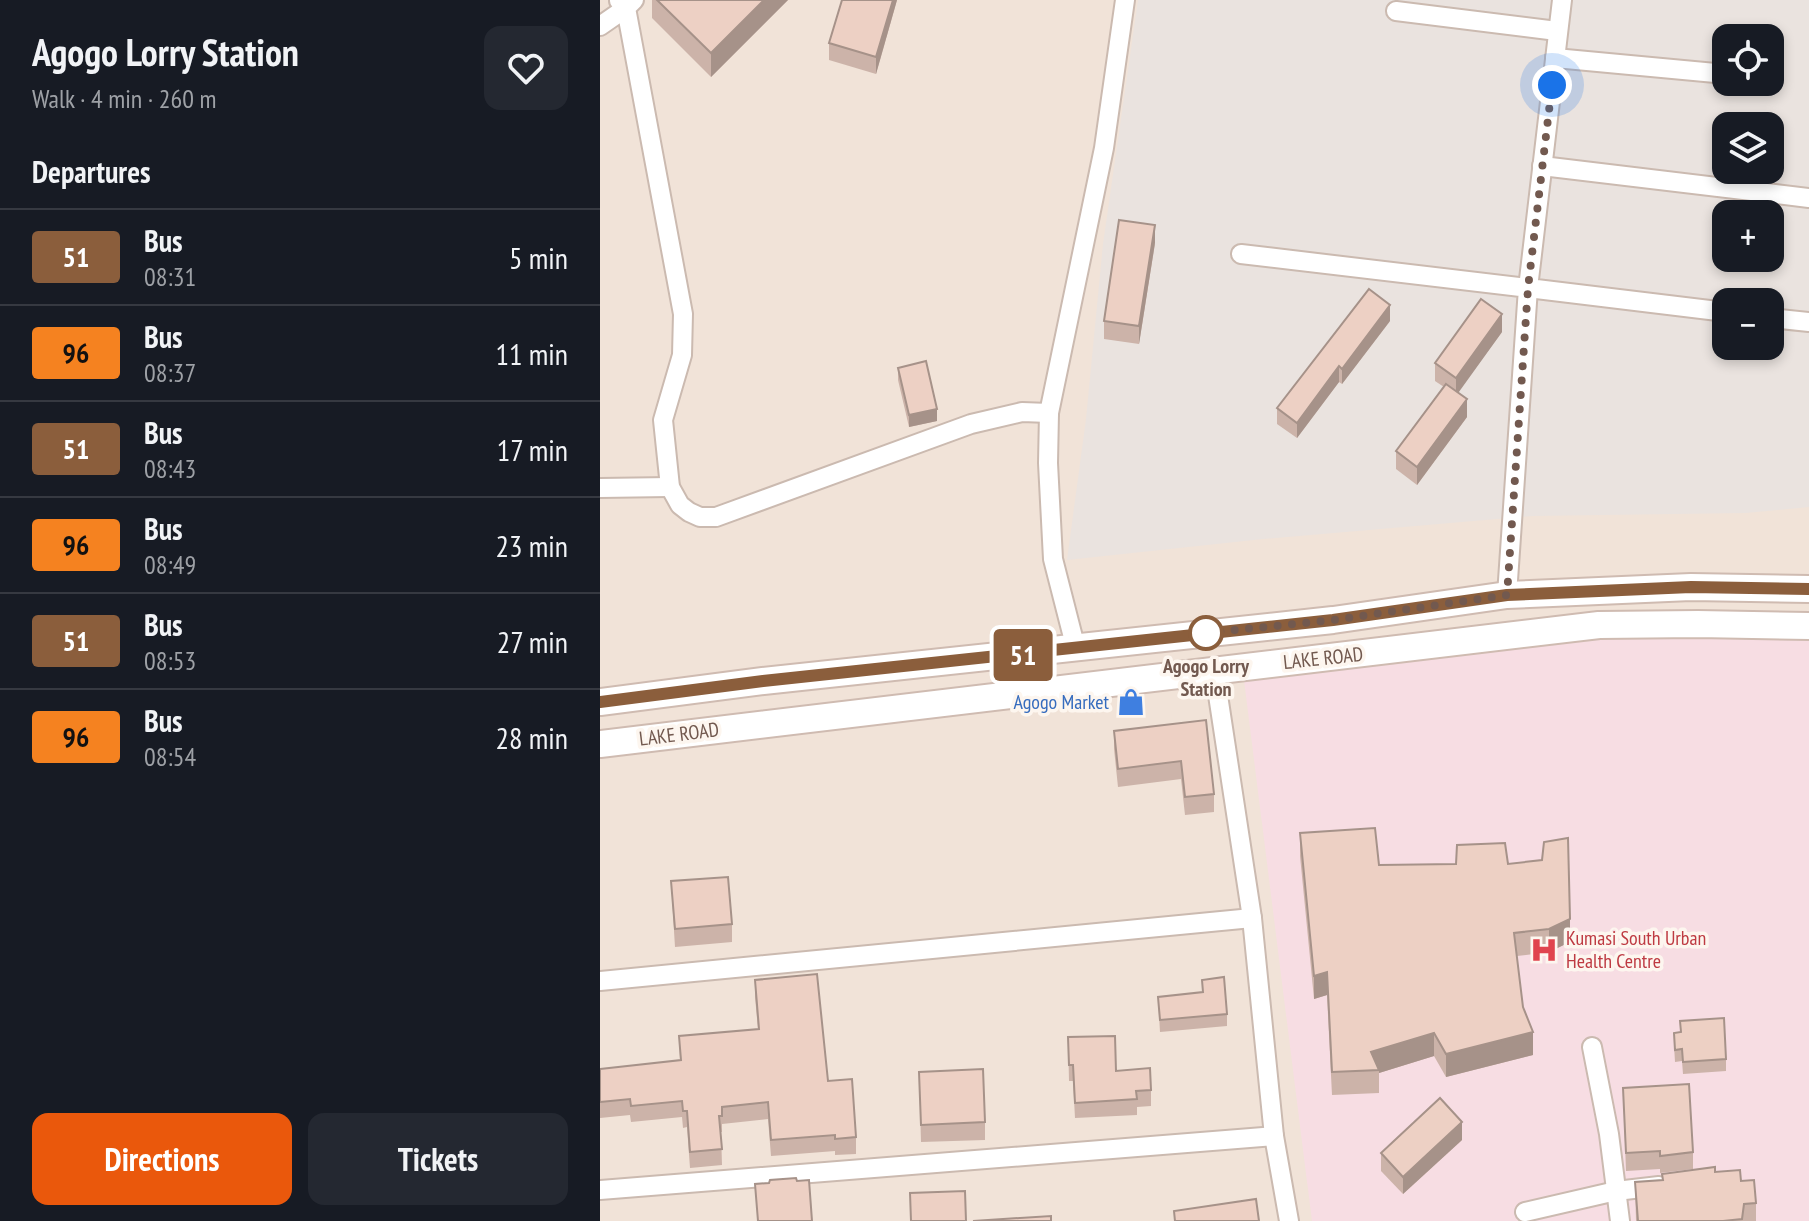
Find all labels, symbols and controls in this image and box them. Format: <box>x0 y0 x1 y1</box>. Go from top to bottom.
map controls <box>1712 24 1784 360</box>
button: locate <box>1712 24 1784 96</box>
button: heart <box>484 26 568 110</box>
text: Agogo Lorry Station <box>32 27 299 76</box>
your location <box>1532 65 1572 105</box>
text: Walk · 4 min · 260 m <box>32 82 216 115</box>
button: layers <box>1712 112 1784 184</box>
text: Departures <box>32 152 150 191</box>
button: + <box>1712 200 1784 272</box>
text: Bus <box>144 221 183 260</box>
text: 51 <box>63 238 89 275</box>
text: 5 min <box>509 238 568 277</box>
text: 08:31 <box>144 260 196 293</box>
button: − <box>1712 288 1784 360</box>
text: Bus <box>144 317 183 356</box>
text: 96 <box>63 334 89 371</box>
text: 11 min <box>495 334 568 373</box>
text: 08:37 <box>144 356 196 389</box>
text: Bus <box>144 413 183 452</box>
text: 51 <box>63 430 89 467</box>
text: 17 min <box>497 430 568 469</box>
text: 08:43 <box>144 452 196 485</box>
text: Bus <box>144 509 183 548</box>
text: 96 <box>63 526 89 563</box>
text: 23 min <box>495 526 568 565</box>
text: 08:49 <box>144 548 196 581</box>
text: Bus <box>144 605 183 644</box>
marker: Agogo Lorry Station <box>1189 616 1223 650</box>
text: 51 <box>63 622 89 659</box>
text: 27 min <box>497 622 568 661</box>
line badge: 51 <box>987 629 1059 681</box>
text: 51 <box>1010 636 1036 673</box>
street label: LAKE ROAD <box>1282 641 1364 675</box>
text: 08:53 <box>144 644 196 677</box>
place label: Agogo Lorry Station <box>1162 653 1250 702</box>
shop icon: Agogo Market <box>1116 687 1146 717</box>
place label: Agogo Market <box>1013 689 1109 715</box>
text: Bus <box>144 701 183 740</box>
street label: LAKE ROAD <box>638 716 720 752</box>
text: 96 <box>63 718 89 755</box>
text: 28 min <box>495 718 568 757</box>
text: 08:54 <box>144 740 196 773</box>
place label: Kumasi South Urban Health Centre <box>1566 925 1706 974</box>
hospital icon: Kumasi South Urban Health Centre <box>1529 935 1559 965</box>
button: Directions <box>32 1113 292 1205</box>
button: Tickets <box>308 1113 568 1205</box>

